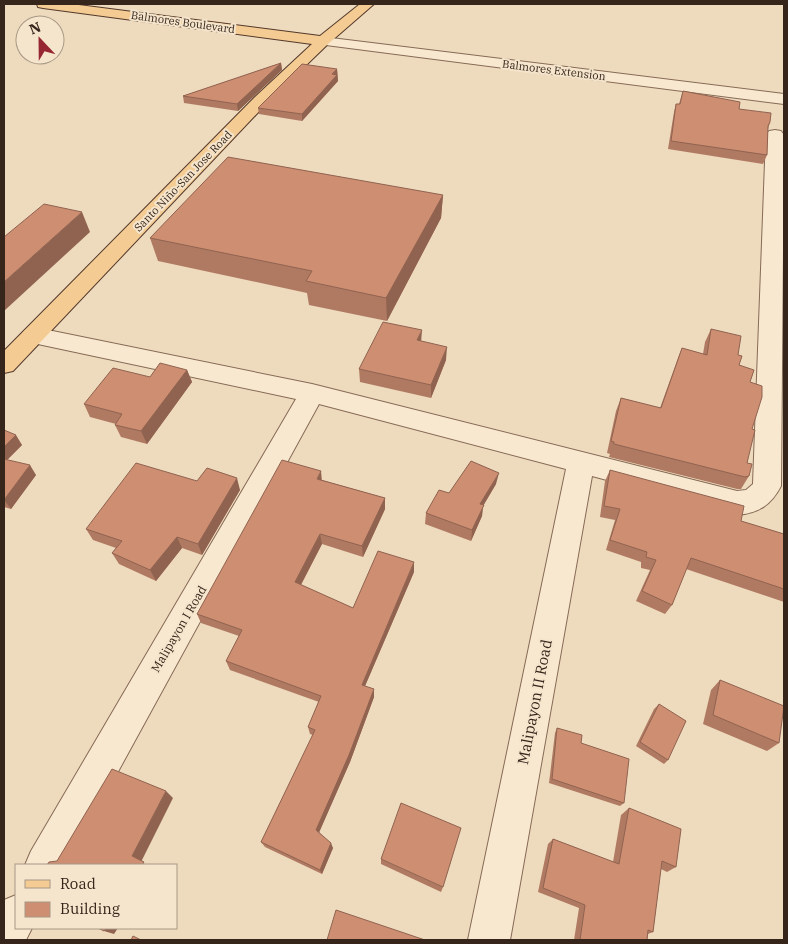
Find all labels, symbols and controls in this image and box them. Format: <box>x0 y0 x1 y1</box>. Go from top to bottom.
street label: Balmores Boulevard <box>130 8 236 36</box>
north arrow <box>15 15 65 65</box>
text: N <box>27 18 44 38</box>
street label: Balmores Extension <box>501 57 607 83</box>
street label: Santo Niño-San Jose Road <box>131 127 235 234</box>
street label: Malipayon I Road <box>148 583 209 675</box>
street label: Malipayon II Road <box>513 638 556 766</box>
legend <box>15 864 178 929</box>
text: Road <box>60 874 96 893</box>
text: Building <box>60 899 120 918</box>

